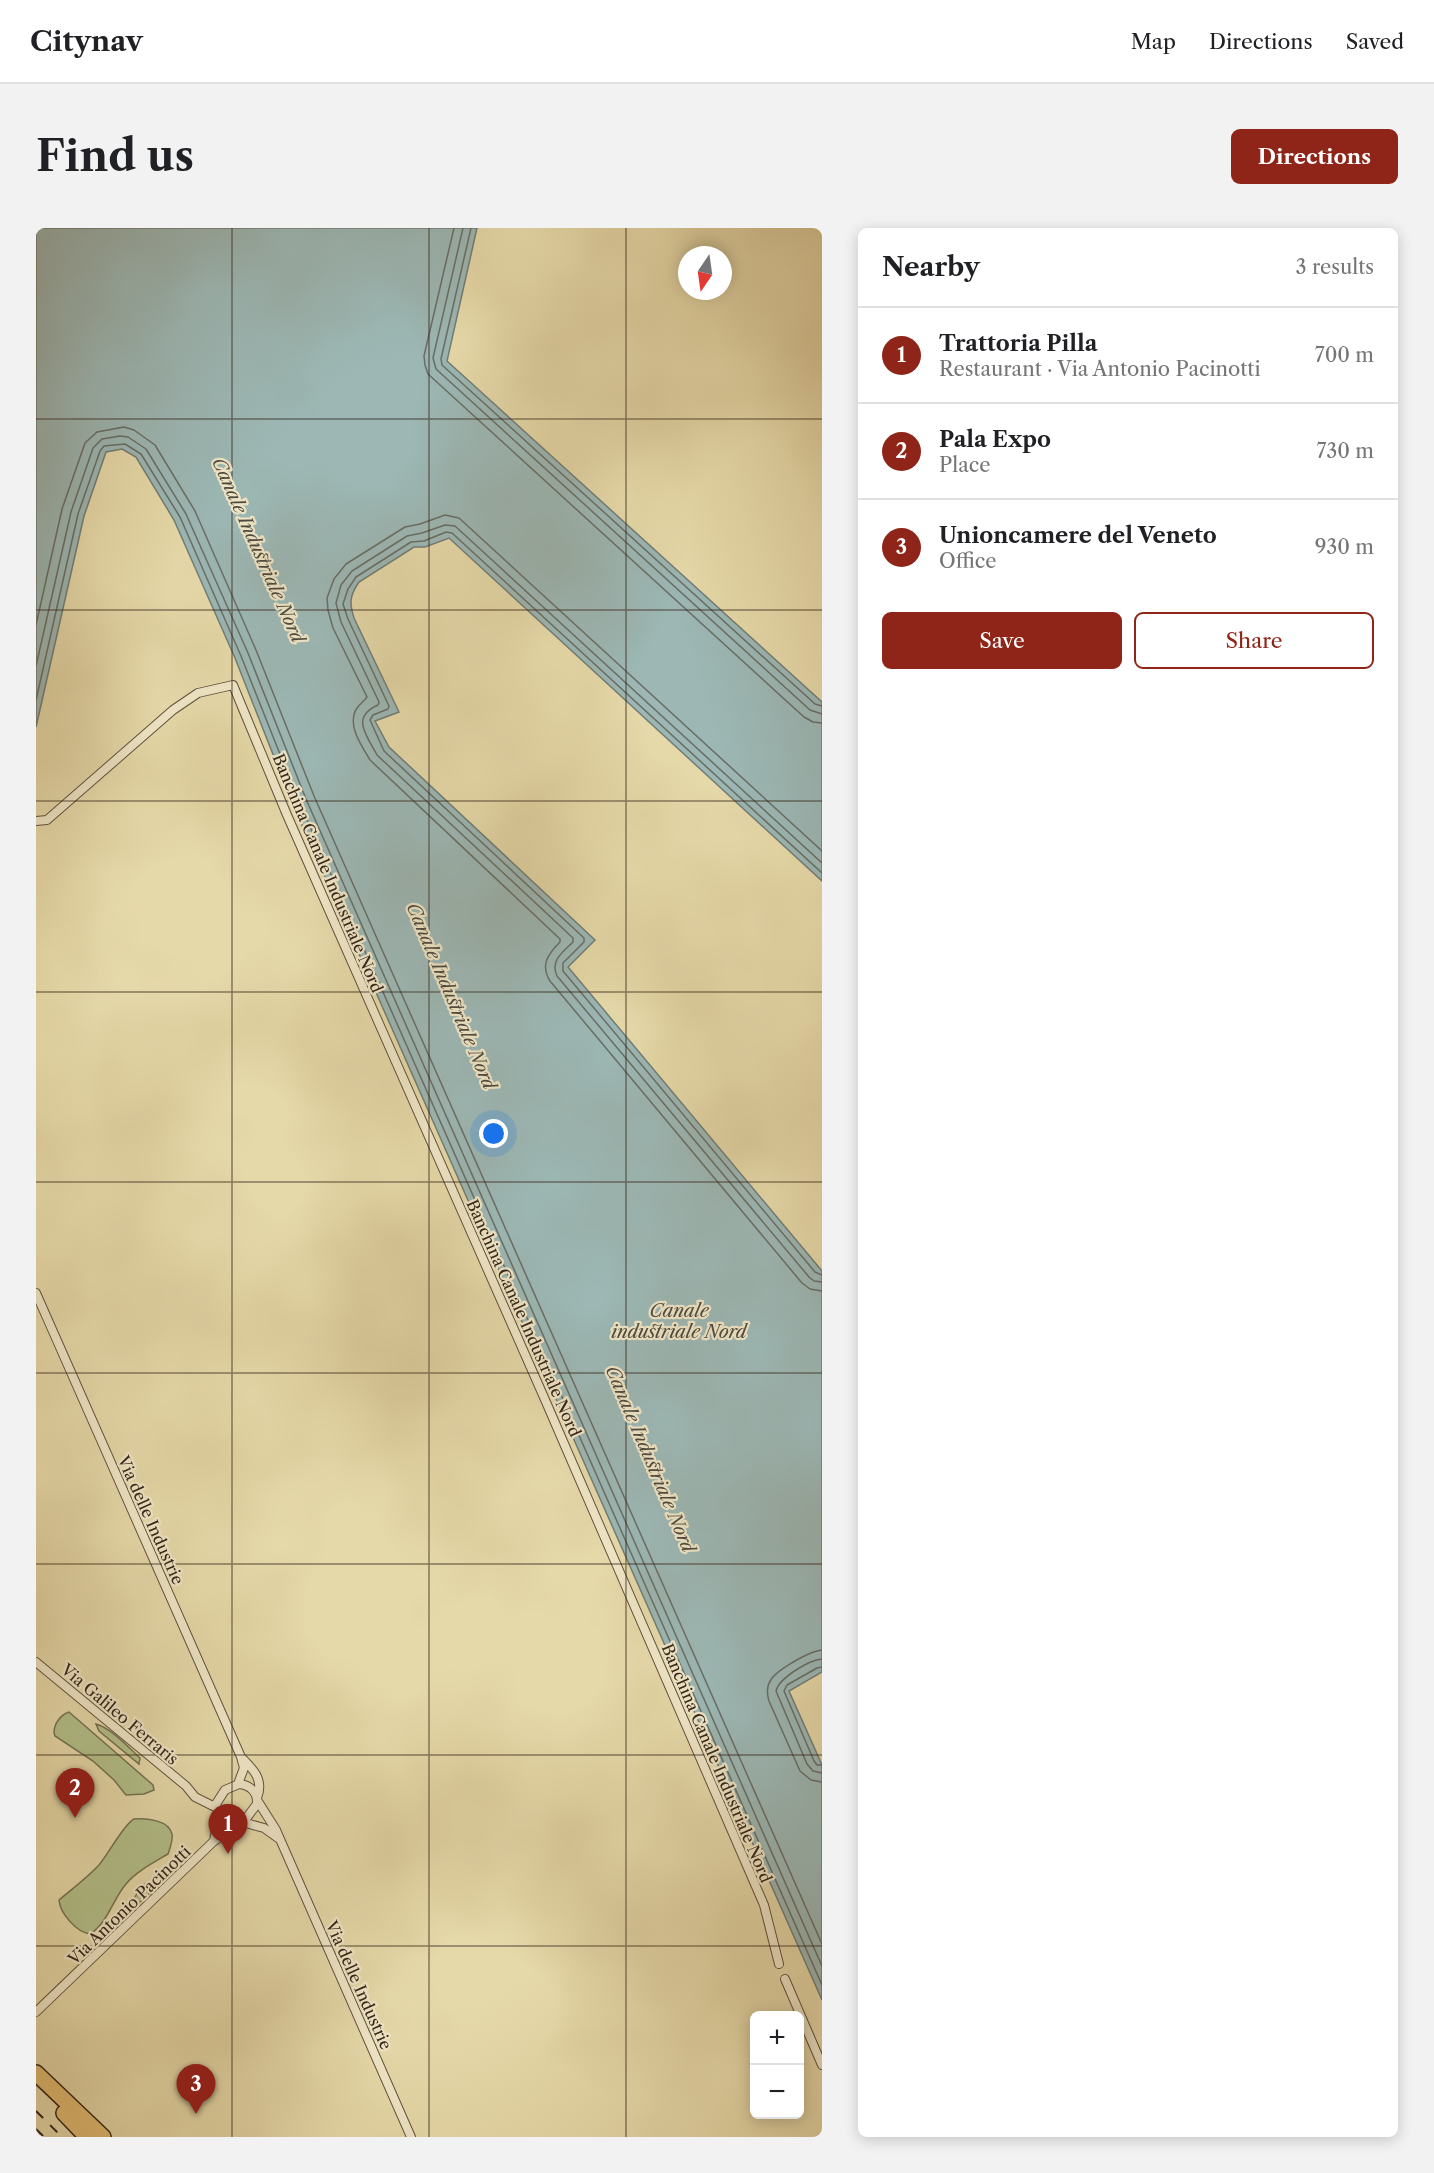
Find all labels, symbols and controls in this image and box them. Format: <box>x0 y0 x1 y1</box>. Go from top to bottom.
text: Citynav <box>30 24 143 58</box>
text: Map <box>1131 29 1176 54</box>
text: Directions <box>1209 29 1313 54</box>
text: Saved <box>1346 29 1404 54</box>
button: Directions <box>1231 129 1398 184</box>
text: Find us <box>36 130 194 182</box>
north arrow <box>678 246 732 300</box>
text: Nearby <box>882 251 980 283</box>
text: 3 results <box>1296 255 1374 279</box>
text: Trattoria Pilla <box>939 330 1098 357</box>
text: 1 <box>897 343 906 367</box>
text: 700 m <box>1315 343 1374 367</box>
text: Restaurant · Via Antonio Pacinotti <box>939 357 1261 381</box>
text: Pala Expo <box>939 426 1051 453</box>
text: 2 <box>896 439 907 463</box>
text: 730 m <box>1317 439 1374 463</box>
text: Place <box>939 453 990 477</box>
water label: Canale Industriale Nord <box>207 454 310 648</box>
text: Unioncamere del Veneto <box>939 522 1217 549</box>
text: 3 <box>896 535 907 559</box>
text: 930 m <box>1315 535 1374 559</box>
text: Office <box>939 549 997 573</box>
button: Save <box>882 612 1122 669</box>
button: Share <box>1134 612 1374 669</box>
street label: Banchina Canale Industriale Nord <box>268 750 388 996</box>
water label: Canale Industriale Nord <box>402 899 501 1095</box>
your location <box>479 1119 508 1148</box>
street label: Banchina Canale Industriale Nord <box>462 1196 586 1440</box>
water label: Canale industriale Nord <box>611 1300 749 1343</box>
water label: Canale Industriale Nord <box>601 1362 700 1558</box>
street label: Via delle Industrie <box>113 1451 188 1588</box>
street label: Banchina Canale Industriale Nord <box>657 1640 777 1886</box>
street label: Via Galileo Ferraris <box>57 1659 183 1769</box>
pin: 2 <box>56 1768 94 1818</box>
pin: 1 <box>208 1804 248 1854</box>
street label: Via Antonio Pacinotti <box>63 1841 195 1969</box>
street label: Via delle Industrie <box>321 1916 396 2053</box>
map controls <box>750 2011 804 2119</box>
button: + <box>750 2011 804 2065</box>
pin: 3 <box>176 2064 216 2114</box>
button: − <box>750 2065 804 2119</box>

